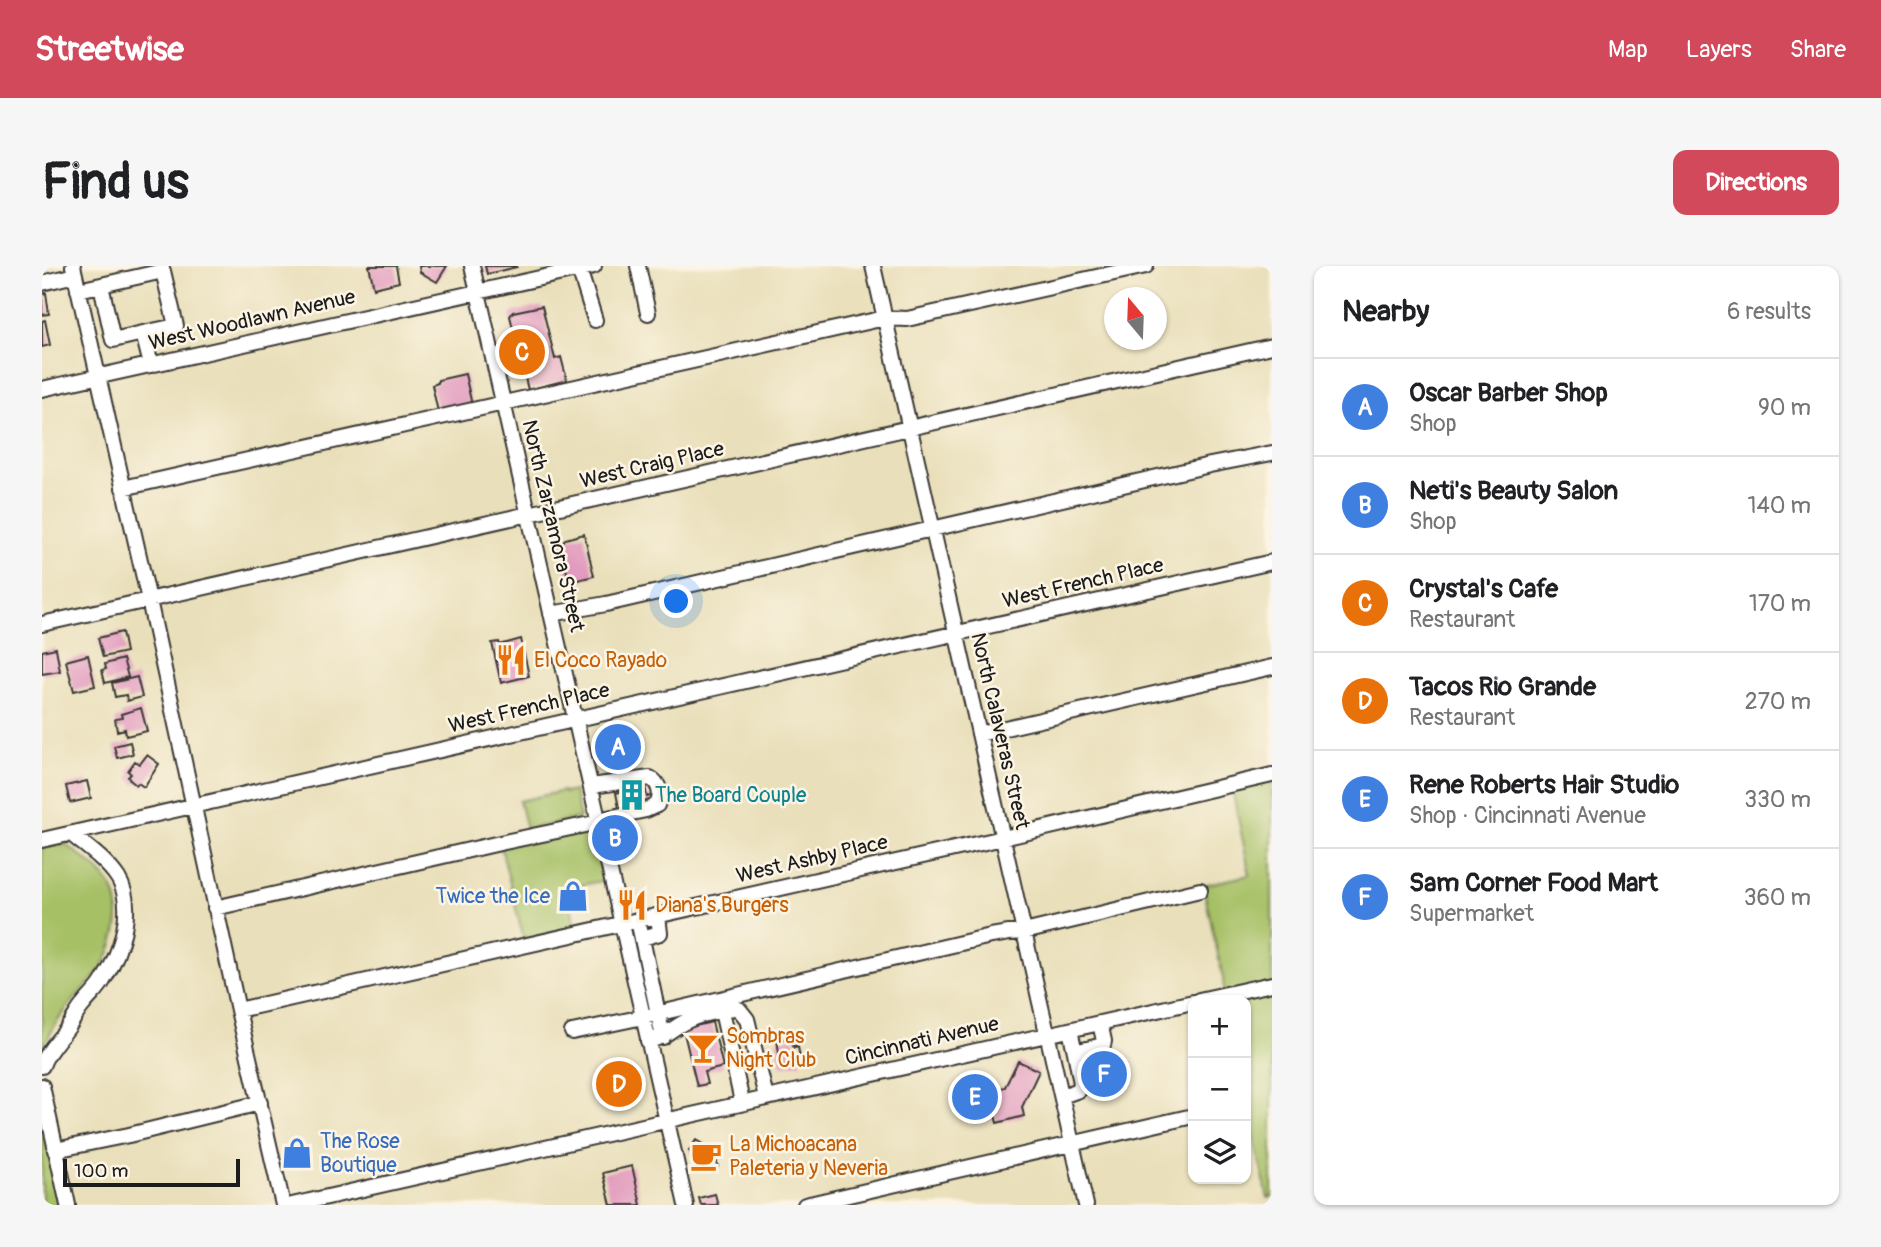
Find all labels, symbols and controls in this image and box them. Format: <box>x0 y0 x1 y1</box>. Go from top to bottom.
text: Streetwise <box>35 29 184 70</box>
text: Map <box>1608 35 1648 64</box>
text: Layers <box>1686 35 1752 64</box>
text: Share <box>1790 35 1846 64</box>
button: Directions <box>1673 150 1839 215</box>
text: Find us <box>42 152 189 213</box>
street label: West Woodlawn Avenue <box>146 283 359 357</box>
north arrow <box>1104 287 1167 350</box>
text: Nearby <box>1342 293 1429 330</box>
text: 6 results <box>1727 297 1811 326</box>
pin: C <box>499 326 545 378</box>
text: Oscar Barber Shop <box>1409 377 1608 409</box>
text: A <box>1358 393 1372 422</box>
text: 90 m <box>1758 393 1811 422</box>
text: Shop <box>1409 409 1457 438</box>
street label: North Zarzamora Street <box>515 417 591 635</box>
street label: West Craig Place <box>577 435 727 495</box>
text: Neti's Beauty Salon <box>1409 475 1618 507</box>
text: B <box>1358 491 1372 520</box>
text: 140 m <box>1748 491 1811 520</box>
text: Shop <box>1409 507 1457 536</box>
street label: West French Place <box>1000 551 1167 615</box>
text: Crystal's Cafe <box>1409 573 1558 605</box>
your location <box>659 584 693 618</box>
text: C <box>1358 589 1372 618</box>
text: 170 m <box>1749 589 1811 618</box>
text: Restaurant <box>1409 605 1515 634</box>
street label: North Calaveras Street <box>964 630 1036 833</box>
restaurant icon: El Coco Rayado <box>494 643 528 677</box>
place label: El Coco Rayado <box>534 647 667 674</box>
text: Tacos Rio Grande <box>1409 671 1596 703</box>
street label: West French Place <box>446 676 613 740</box>
text: D <box>1358 687 1372 716</box>
text: 270 m <box>1745 687 1811 716</box>
text: Restaurant <box>1409 703 1515 732</box>
pin: A <box>595 721 641 773</box>
text: Rene Roberts Hair Studio <box>1409 769 1679 801</box>
building icon: The Board Couple <box>615 778 649 812</box>
place label: The Board Couple <box>655 782 807 809</box>
text: E <box>1359 785 1371 814</box>
text: 330 m <box>1744 785 1811 814</box>
text: Shop · Cincinnati Avenue <box>1409 801 1646 830</box>
pin: B <box>592 812 638 864</box>
street label: West Ashby Place <box>734 828 891 890</box>
text: Sam Corner Food Mart <box>1409 867 1658 899</box>
shop icon: Twice the Ice <box>556 879 590 913</box>
place label: Twice the Ice <box>435 883 551 910</box>
text: F <box>1358 883 1372 912</box>
text: 360 m <box>1744 883 1811 912</box>
restaurant icon: Diana's Burgers <box>615 888 649 922</box>
place label: Diana's Burgers <box>655 892 789 919</box>
text: Supermarket <box>1409 899 1534 928</box>
map controls <box>1188 995 1251 1184</box>
button: + <box>1188 995 1251 1058</box>
street label: Cincinnati Avenue <box>843 1010 1002 1072</box>
place label: Sombras Night Club <box>726 1023 816 1074</box>
bar icon: Sombras Night Club <box>686 1031 720 1065</box>
pin: F <box>1081 1048 1127 1100</box>
pin: D <box>596 1058 642 1110</box>
button: − <box>1188 1058 1251 1121</box>
pin: E <box>952 1071 998 1123</box>
button: layers <box>1188 1121 1251 1184</box>
place label: The Rose Boutique <box>320 1128 400 1179</box>
place label: La Michoacana Paleteria y Neveria <box>729 1131 888 1182</box>
shop icon: The Rose Boutique <box>280 1136 314 1170</box>
cafe icon: La Michoacana Paleteria y Neveria <box>689 1139 723 1173</box>
scale bar <box>63 1156 240 1188</box>
text: 100 m <box>74 1159 128 1183</box>

